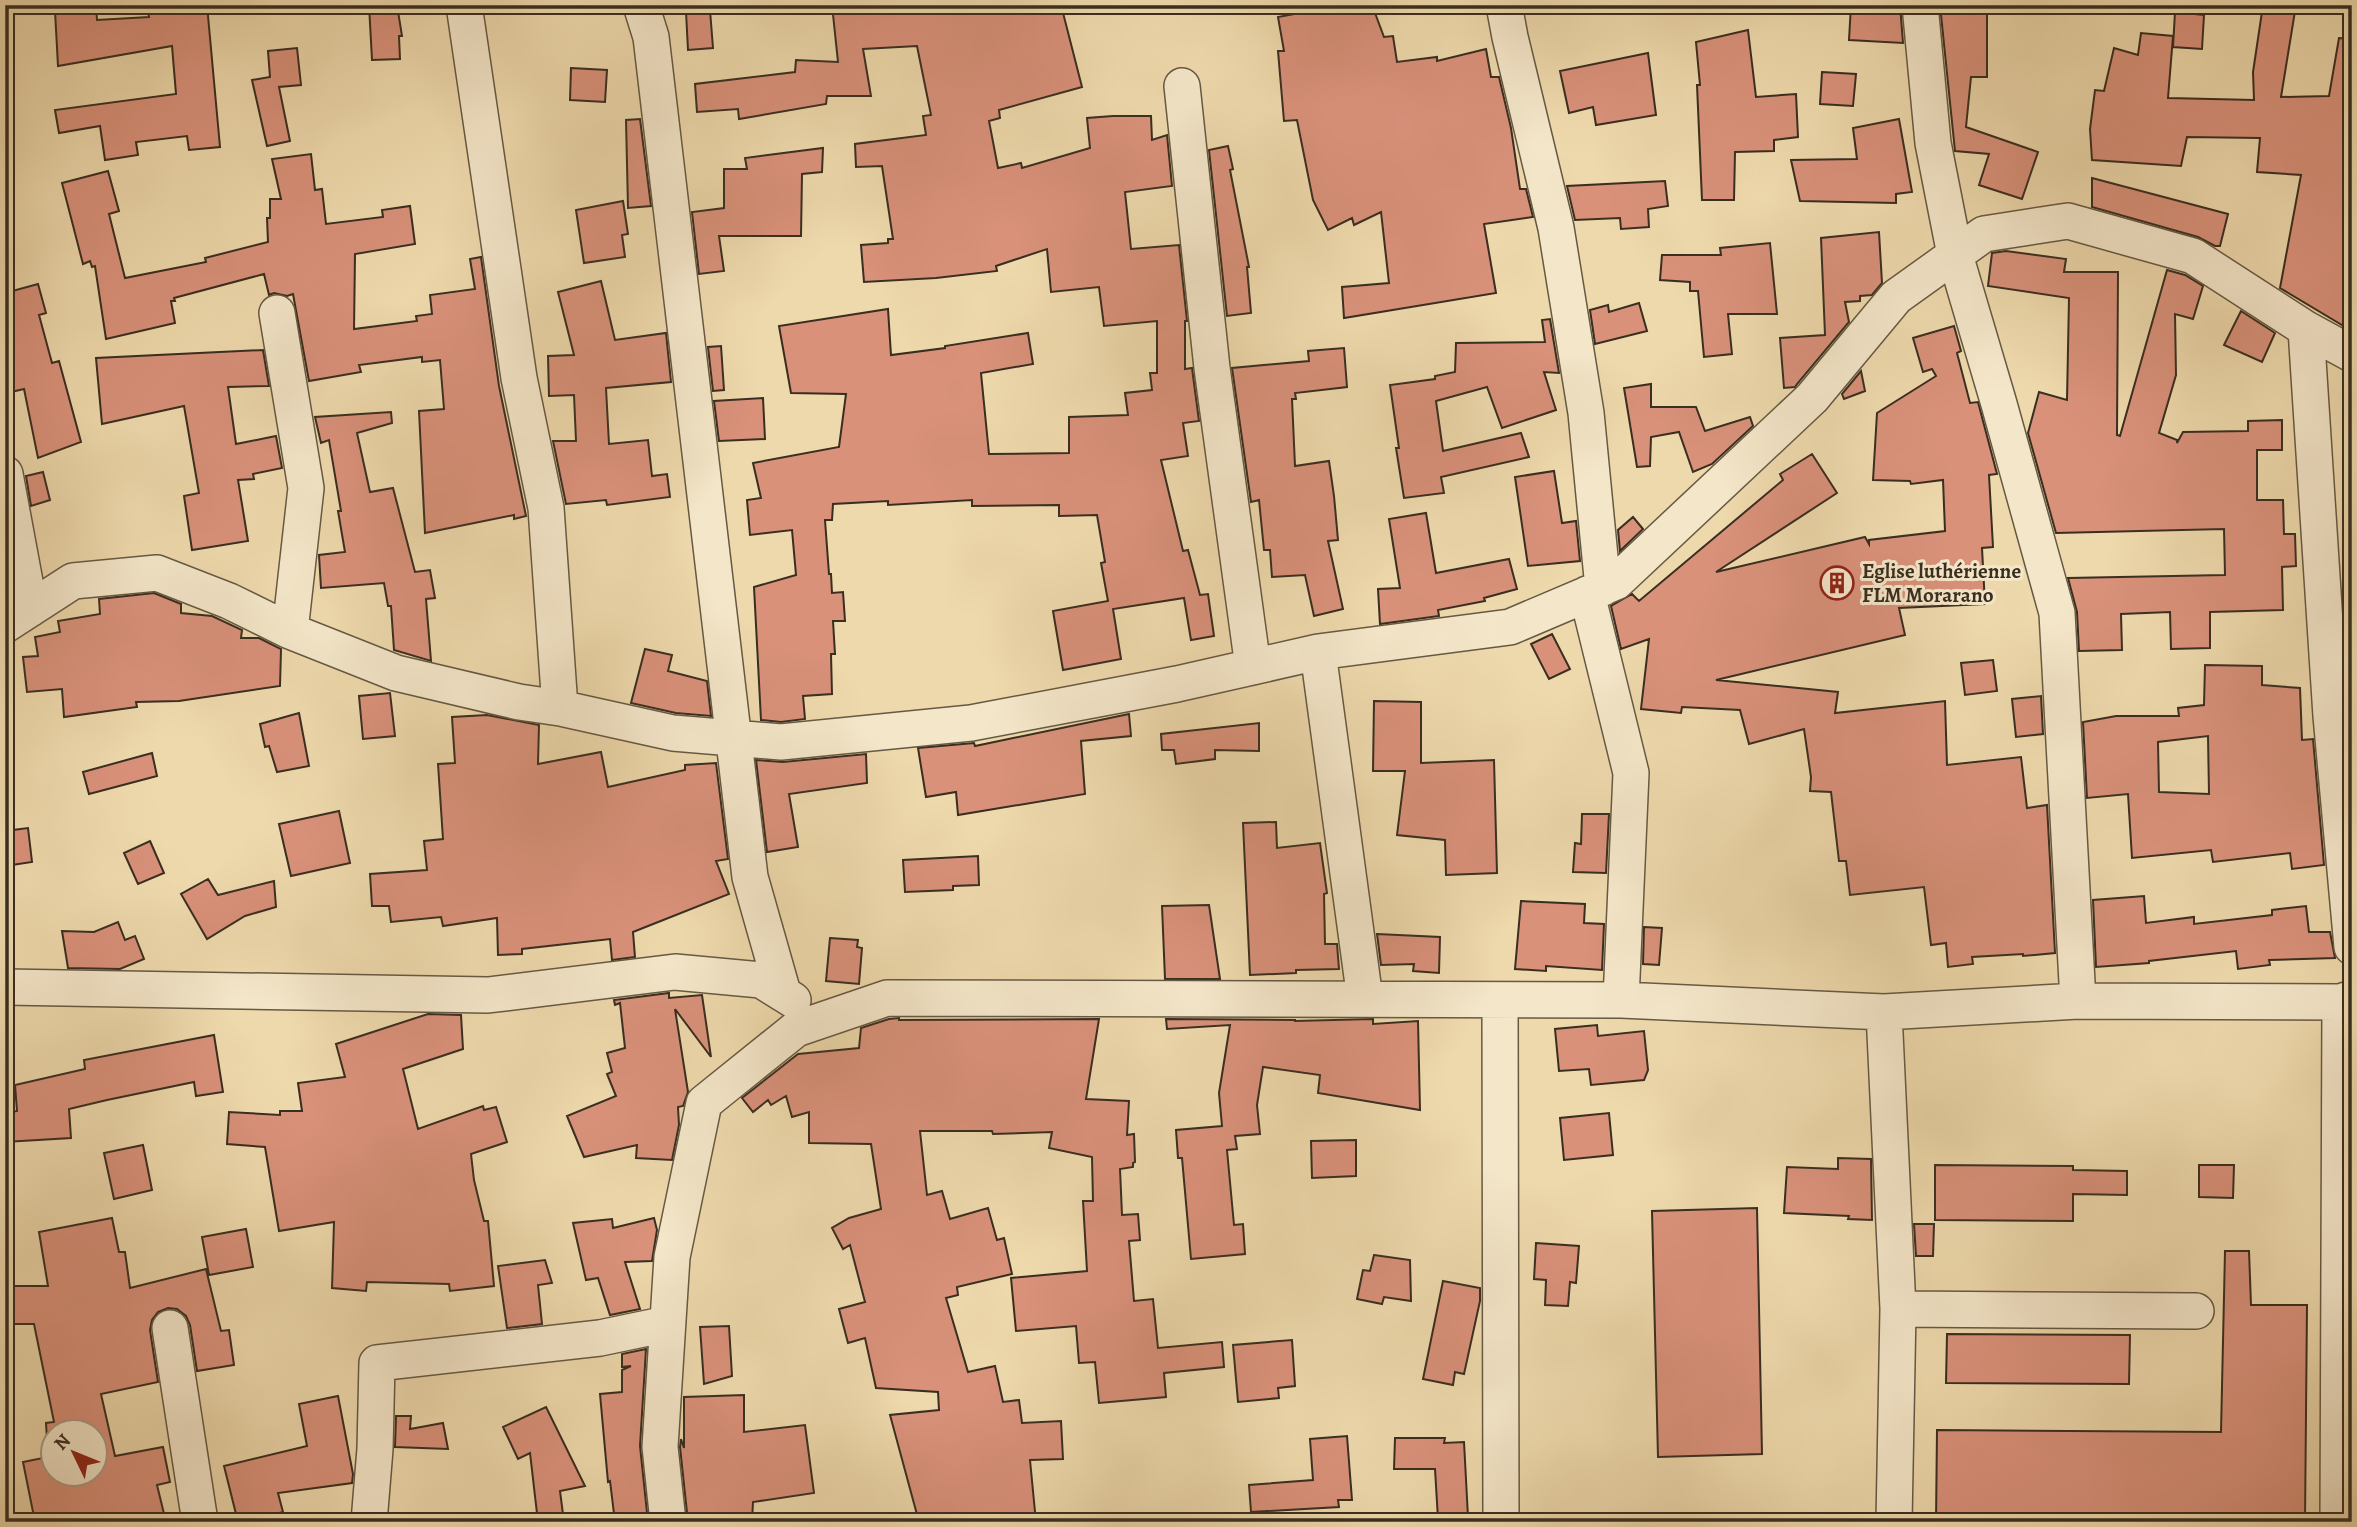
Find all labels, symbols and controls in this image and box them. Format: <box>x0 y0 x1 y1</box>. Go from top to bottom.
place label: Eglise luthérienne FLM Morarano <box>1862 557 2021 609</box>
building icon: Eglise luthérienne FLM Morarano <box>1818 564 1856 602</box>
north arrow <box>38 1418 108 1488</box>
text: N <box>48 1428 77 1456</box>

